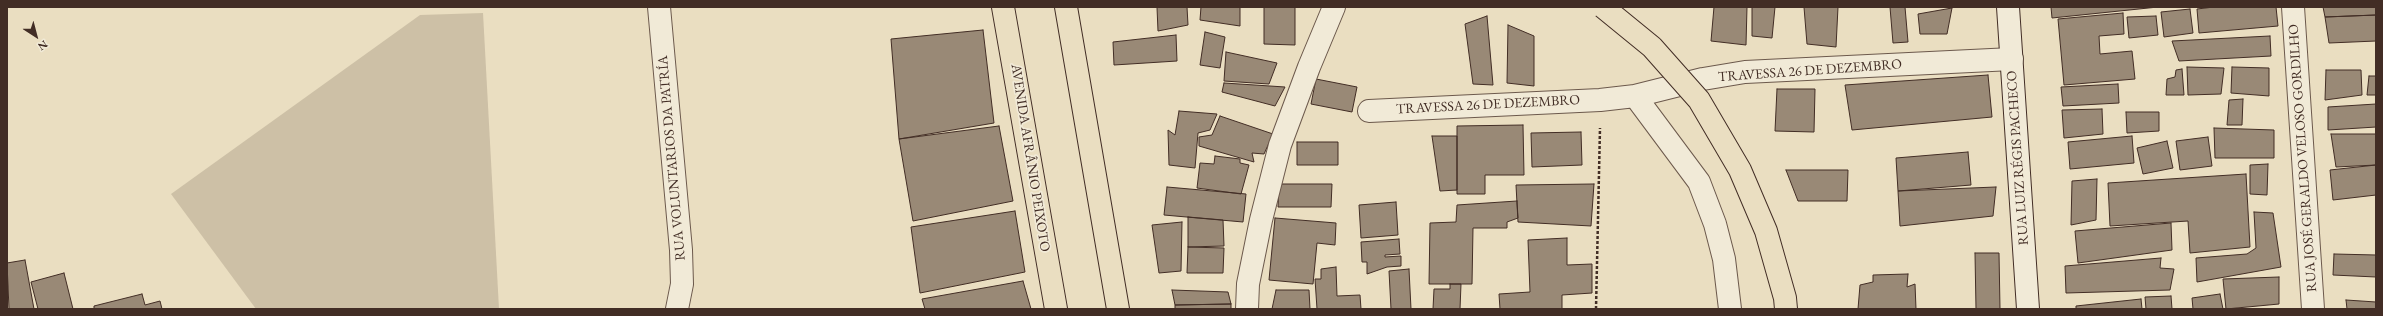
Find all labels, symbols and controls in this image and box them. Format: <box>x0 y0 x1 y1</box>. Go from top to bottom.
north arrow <box>16 16 56 56</box>
street label: RUA JOSÉ GERALDO VELOSO GORDILHO <box>2285 23 2321 293</box>
text: N <box>35 37 51 54</box>
street label: RUA VOLUNTARIOS DA PATRÍA <box>655 55 689 261</box>
street label: TRAVESSA 26 DE DEZEMBRO <box>1718 56 1902 86</box>
street label: AVENIDA AFRÂNIO PEIXOTO <box>1007 63 1053 253</box>
street label: RUA LUIZ RÉGIS PACHECO <box>2004 70 2032 246</box>
street label: TRAVESSA 26 DE DEZEMBRO <box>1396 92 1580 118</box>

